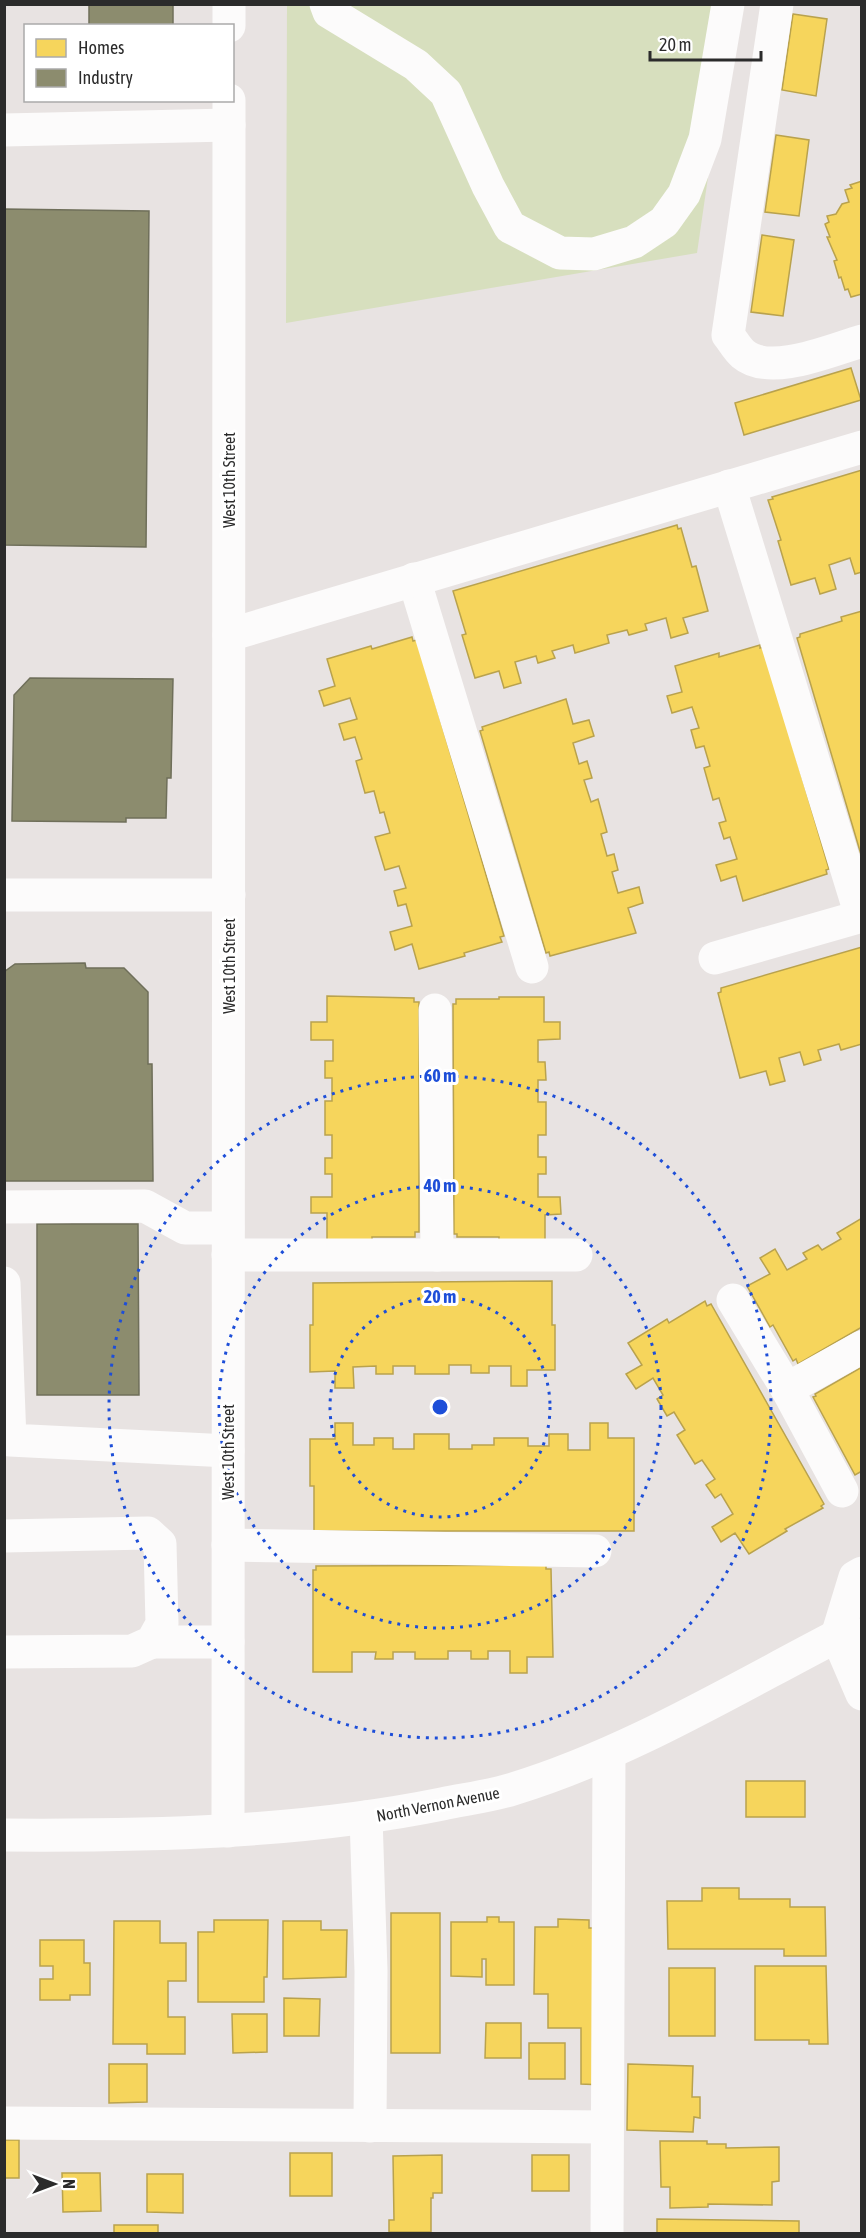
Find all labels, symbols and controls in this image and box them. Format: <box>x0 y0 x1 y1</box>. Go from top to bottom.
legend <box>24 24 234 102</box>
scale bar <box>650 24 761 62</box>
text: 20 m <box>659 34 691 55</box>
text: Homes <box>78 37 124 58</box>
text: Industry <box>78 67 133 88</box>
street label: West 10th Street <box>220 432 238 528</box>
street label: West 10th Street <box>220 918 238 1014</box>
text: 60 m <box>424 1065 456 1086</box>
text: 40 m <box>423 1175 456 1196</box>
text: 20 m <box>424 1286 456 1307</box>
centre of rings <box>430 1397 450 1417</box>
street label: West 10th Street <box>219 1404 237 1500</box>
street label: North Vernon Avenue <box>375 1783 501 1825</box>
north arrow <box>24 2154 84 2214</box>
text: N <box>60 2179 78 2189</box>

